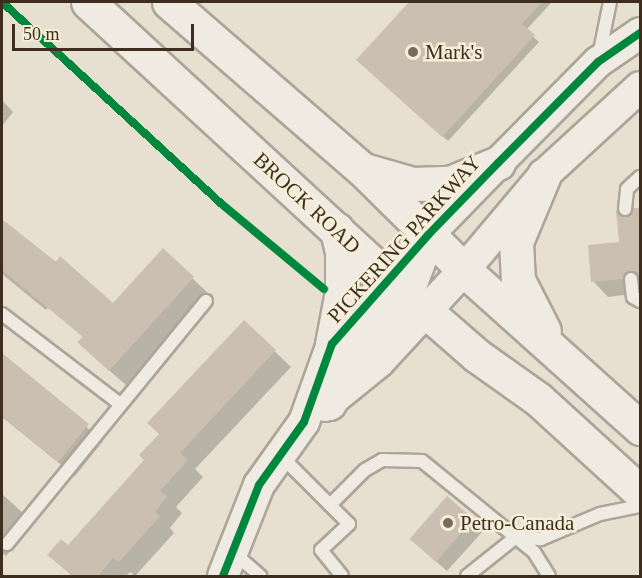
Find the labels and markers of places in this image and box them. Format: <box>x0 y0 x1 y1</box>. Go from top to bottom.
place label: Mark's <box>425 39 482 65</box>
marker: Mark's <box>406 45 420 59</box>
place label: Petro-Canada <box>460 510 574 536</box>
marker: Petro-Canada <box>441 516 455 530</box>

